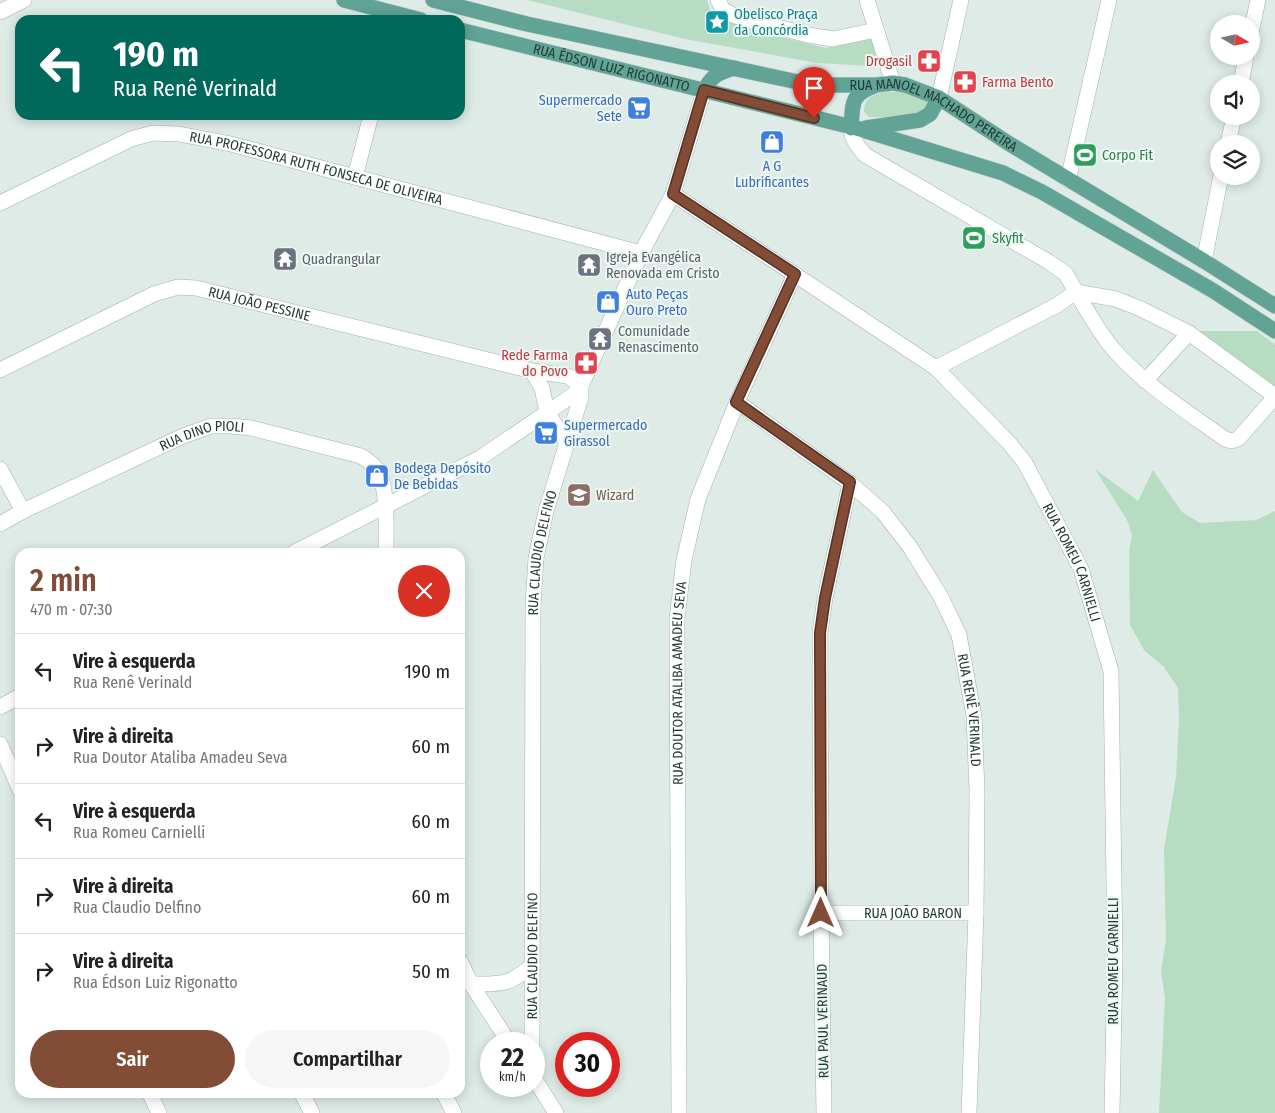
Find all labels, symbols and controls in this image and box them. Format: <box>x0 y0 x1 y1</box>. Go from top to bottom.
place label: Obelisco Praça da Concórdia <box>734 6 818 39</box>
place icon: Obelisco Praça da Concórdia <box>704 9 730 35</box>
north arrow <box>1210 15 1260 65</box>
map controls <box>1210 15 1260 185</box>
text: 190 m <box>113 33 199 75</box>
icon: left <box>30 35 95 100</box>
street label: RUA ÉDSON LUIZ RIGONATTO <box>531 40 692 95</box>
pharmacy icon: Drogasil <box>916 48 942 74</box>
place label: Drogasil <box>866 53 912 70</box>
pin <box>793 67 835 118</box>
pharmacy icon: Farma Bento <box>952 69 978 95</box>
icon: arrive <box>800 74 828 102</box>
street label: RUA MANOEL MACHADO PEREIRA <box>849 74 1021 156</box>
place label: Farma Bento <box>982 74 1054 91</box>
text: Rua Renê Verinald <box>113 75 277 102</box>
button: sound <box>1210 75 1260 125</box>
place label: Supermercado Sete <box>539 92 622 125</box>
supermarket icon: Supermercado Sete <box>626 95 652 121</box>
street label: RUA PROFESSORA RUTH FONSECA DE OLIVEIRA <box>188 128 445 209</box>
shop icon: A G Lubrificantes <box>759 129 785 155</box>
button: layers <box>1210 135 1260 185</box>
sports icon: Corpo Fit <box>1072 142 1098 168</box>
place label: Corpo Fit <box>1102 147 1153 164</box>
place label: A G Lubrificantes <box>735 158 809 191</box>
sports icon: Skyfit <box>961 225 987 251</box>
place label: Skyfit <box>992 230 1024 247</box>
temple icon: Quadrangular <box>272 246 298 272</box>
place label: Igreja Evangélica Renovada em Cristo <box>606 249 720 282</box>
place label: Quadrangular <box>302 251 380 268</box>
temple icon: Igreja Evangélica Renovada em Cristo <box>576 252 602 278</box>
street label: RUA JOÃO PESSINE <box>207 283 312 325</box>
place label: Auto Peças Ouro Preto <box>626 286 688 319</box>
shop icon: Auto Peças Ouro Preto <box>595 289 621 315</box>
place label: Comunidade Renascimento <box>618 323 699 356</box>
temple icon: Comunidade Renascimento <box>587 326 613 352</box>
place label: Rede Farma do Povo <box>501 347 568 380</box>
pharmacy icon: Rede Farma do Povo <box>573 350 599 376</box>
place label: Supermercado Girassol <box>564 417 647 450</box>
street label: RUA DINO PIOLI <box>156 418 245 454</box>
supermarket icon: Supermercado Girassol <box>533 420 559 446</box>
place label: Bodega Depósito De Bebidas <box>394 460 491 493</box>
shop icon: Bodega Depósito De Bebidas <box>364 463 390 489</box>
school or university icon: Wizard <box>566 482 592 508</box>
place label: Wizard <box>596 487 634 504</box>
street label: RUA CLAUDIO DELFINO <box>524 488 560 616</box>
street label: RUA ROMEU CARNIELLI <box>1039 500 1104 623</box>
text: 2 min <box>30 563 97 599</box>
button: close <box>398 565 450 617</box>
street label: RUA DOUTOR ATALIBA AMADEU SEVA <box>668 580 690 785</box>
text: 470 m · 07:30 <box>30 600 113 619</box>
text: Vire à esquerda <box>73 650 195 673</box>
street label: RUA RENÊ VERINALD <box>954 652 985 767</box>
icon: left <box>30 657 58 685</box>
text: 190 m <box>404 660 450 683</box>
text: Rua Renê Verinald <box>73 673 192 692</box>
text: Vire à direita <box>73 725 174 748</box>
icon: right <box>30 732 58 760</box>
text: 60 m <box>412 735 450 758</box>
text: Rua Doutor Ataliba Amadeu Seva <box>73 748 288 767</box>
text: Vire à esquerda <box>73 800 195 823</box>
icon: left <box>30 807 58 835</box>
text: 60 m <box>412 810 450 833</box>
text: Rua Romeu Carnielli <box>73 823 205 842</box>
text: Vire à direita <box>73 875 174 898</box>
icon: right <box>30 882 58 910</box>
text: 60 m <box>412 885 450 908</box>
position arrow <box>794 886 846 938</box>
street label: RUA CLAUDIO DELFINO <box>524 892 541 1020</box>
street label: RUA ROMEU CARNIELLI <box>1105 897 1122 1025</box>
text: Rua Claudio Delfino <box>73 898 201 917</box>
street label: RUA JOÃO BARON <box>864 905 962 922</box>
text: Vire à direita <box>73 950 174 973</box>
icon: right <box>30 957 58 985</box>
text: 50 m <box>412 960 450 983</box>
street label: RUA PAUL VERINAUD <box>813 963 833 1079</box>
text: Rua Édson Luiz Rigonatto <box>73 973 238 992</box>
button: Sair <box>30 1030 235 1088</box>
button: Compartilhar <box>245 1030 450 1088</box>
speed limit sign: 30 <box>555 1032 620 1097</box>
text: 22 <box>501 1043 524 1073</box>
text: km/h <box>499 1070 526 1084</box>

